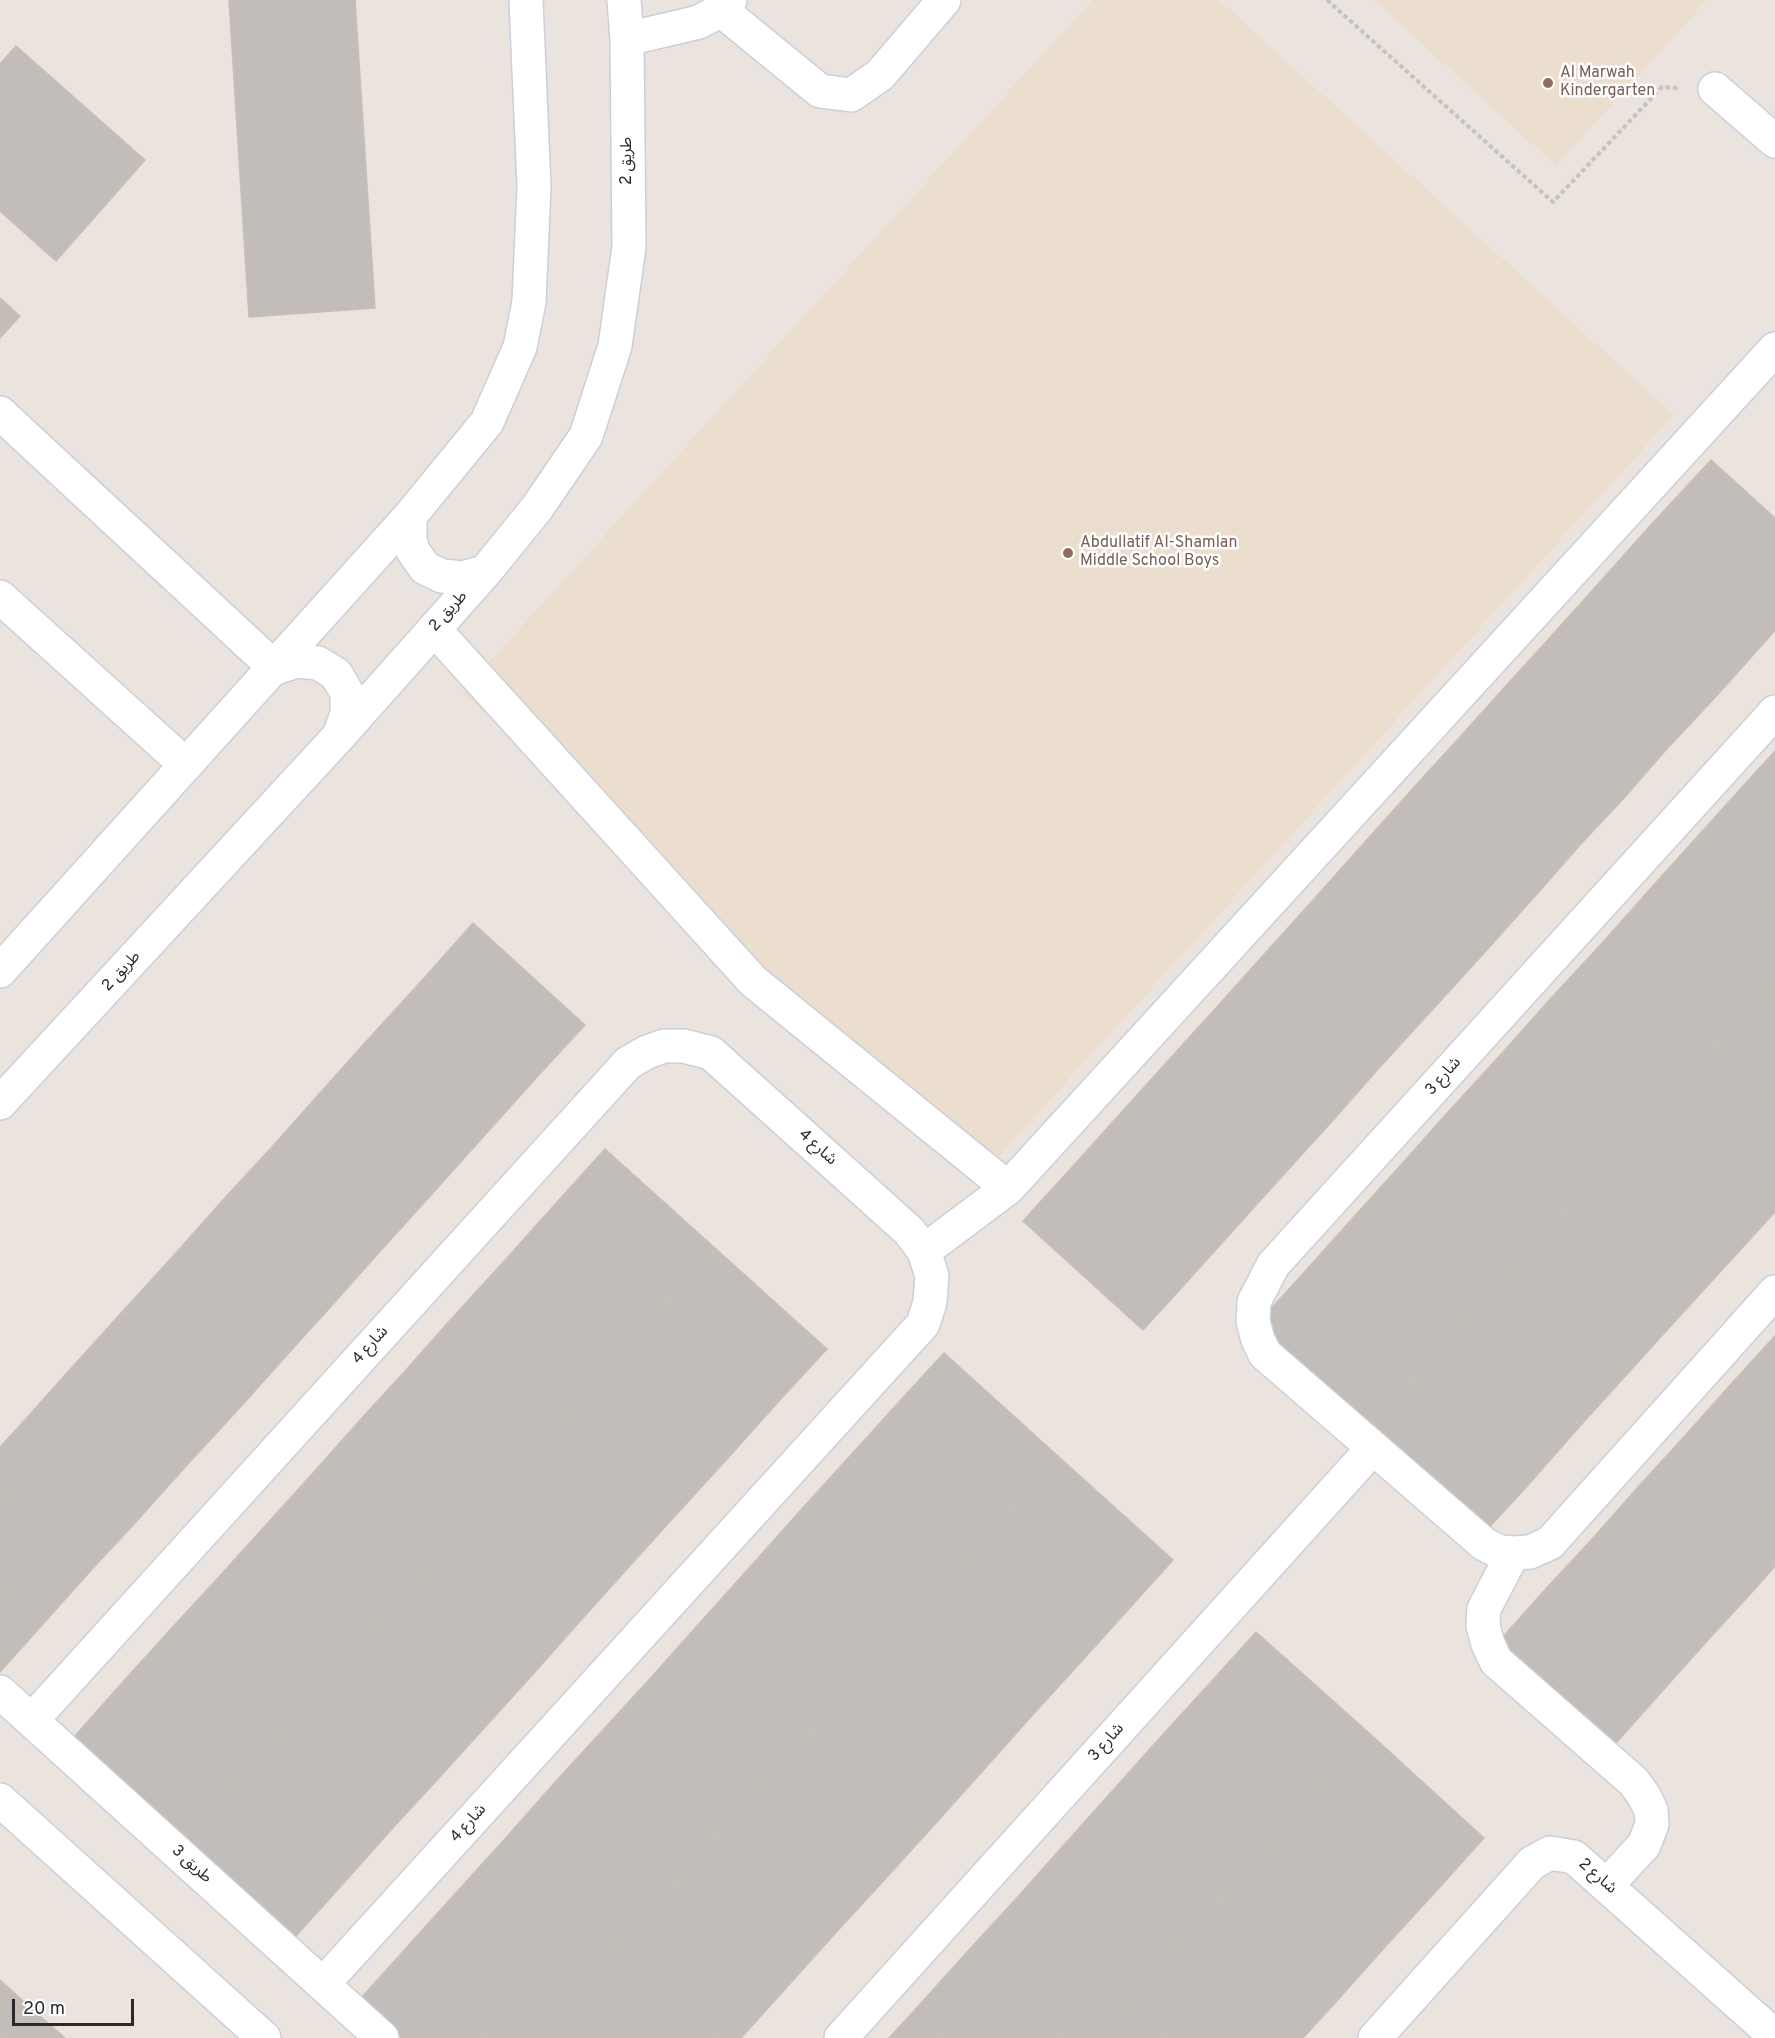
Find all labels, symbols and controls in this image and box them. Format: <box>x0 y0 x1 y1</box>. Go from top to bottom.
place label: Al Marwah Kindergarten <box>1560 64 1655 102</box>
marker: Al Marwah Kindergarten <box>1541 76 1555 90</box>
street label: طريق 2 <box>618 137 638 185</box>
place label: Abdullatif Al-Shamlan Middle School Boys <box>1080 534 1237 572</box>
marker: Abdullatif Al-Shamlan Middle School Boys <box>1061 546 1075 560</box>
street label: طريق 2 <box>426 588 472 636</box>
street label: طريق 2 <box>99 948 145 996</box>
street label: شارع 3 <box>1422 1054 1466 1100</box>
street label: شارع 4 <box>794 1126 840 1170</box>
street label: شارع 4 <box>349 1323 393 1369</box>
street label: شارع 3 <box>1085 1720 1129 1766</box>
street label: شارع 4 <box>447 1801 491 1847</box>
street label: طريق 3 <box>167 1842 215 1888</box>
street label: شارع 2 <box>1574 1855 1620 1899</box>
scale bar <box>15 1987 136 2025</box>
text: 20 m <box>23 1998 65 2021</box>

